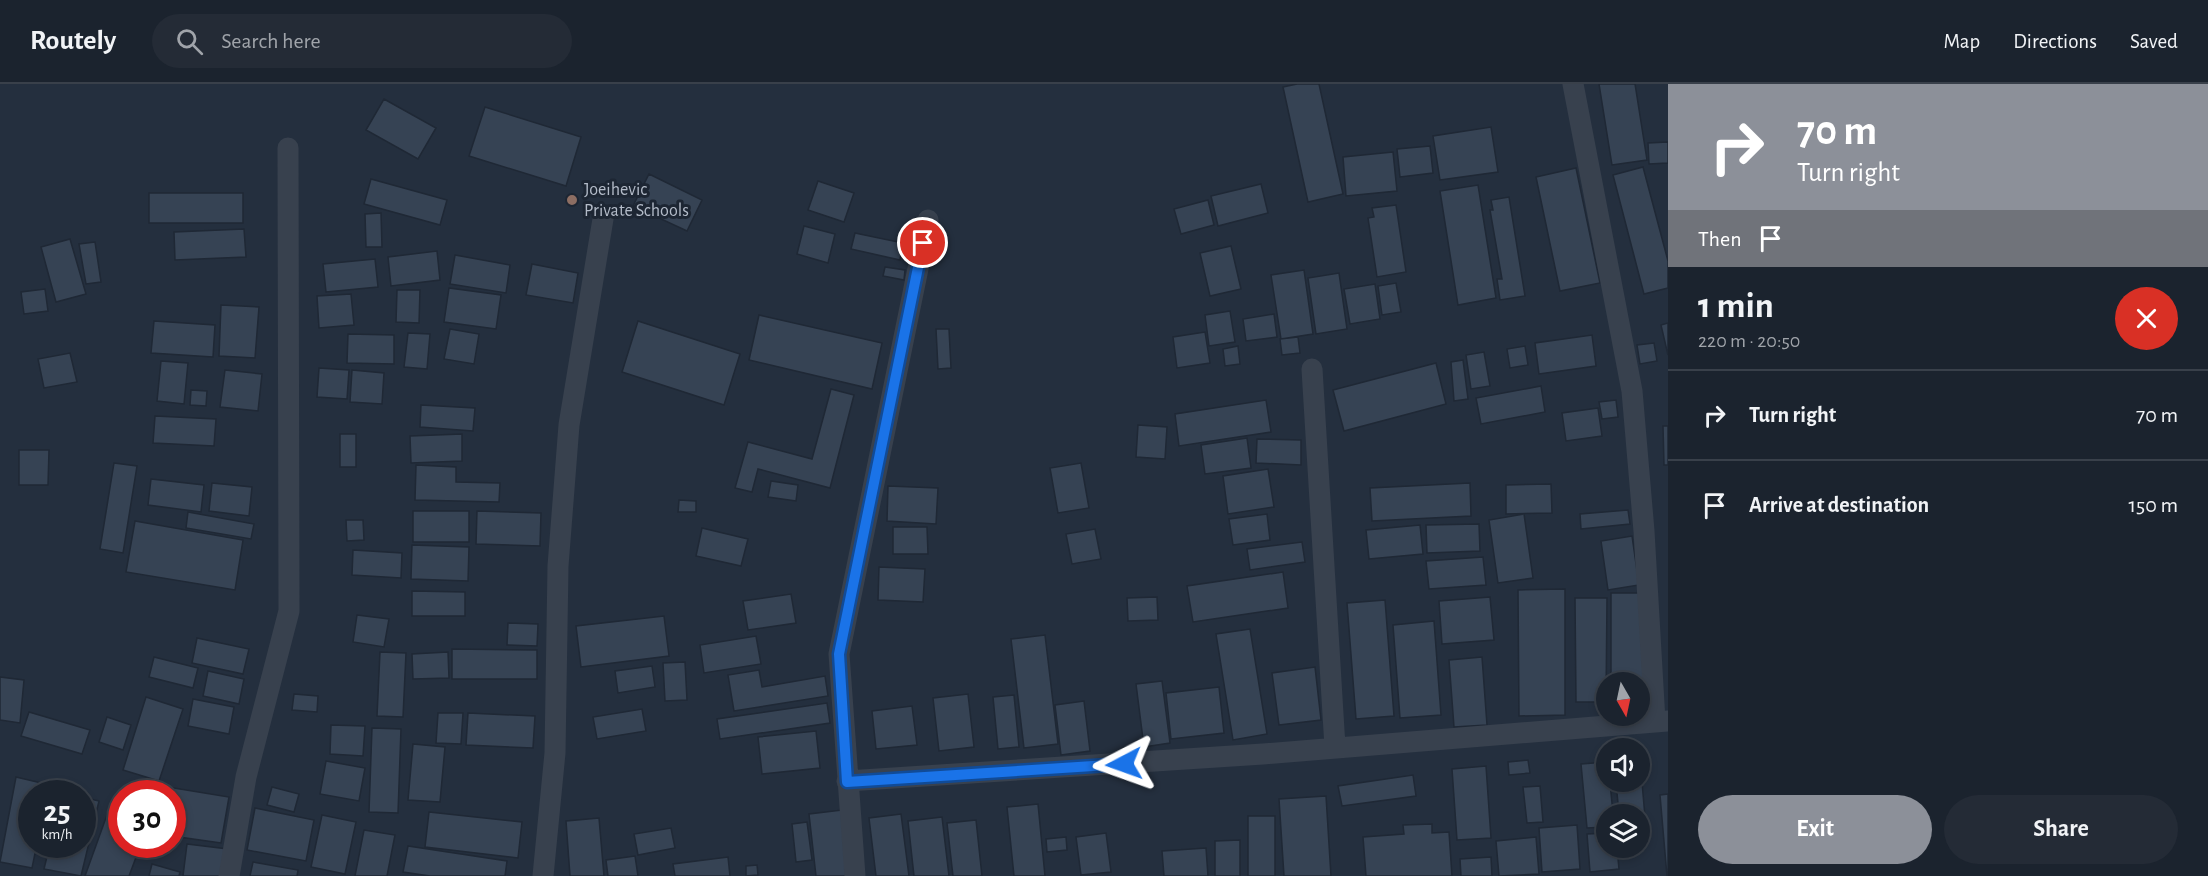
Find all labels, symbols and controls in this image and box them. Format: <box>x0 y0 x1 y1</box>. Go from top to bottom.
search box <box>152 14 572 68</box>
icon: search <box>173 25 206 58</box>
text: Routely <box>30 27 116 55</box>
text: Search here <box>221 30 321 52</box>
text: Map <box>1944 31 1980 52</box>
text: Directions <box>2013 31 2097 52</box>
text: Saved <box>2130 31 2178 52</box>
icon: right <box>1698 108 1776 186</box>
text: 70 m <box>1797 110 1877 152</box>
text: Turn right <box>1797 159 1900 186</box>
place label: Joeihevic Private Schools <box>584 181 689 220</box>
marker: Joeihevic Private Schools <box>565 193 579 207</box>
pin <box>897 217 948 268</box>
icon: arrive <box>1754 222 1787 255</box>
icon: arrive <box>906 226 939 259</box>
text: Then <box>1698 228 1742 250</box>
button: close <box>2115 287 2178 350</box>
text: 1 min <box>1698 288 1774 324</box>
text: 220 m · 20:50 <box>1698 331 1800 351</box>
icon: right <box>1698 399 1731 432</box>
text: Turn right <box>1749 404 1836 426</box>
text: 70 m <box>2136 404 2178 426</box>
icon: arrive <box>1698 489 1731 522</box>
text: Arrive at destination <box>1749 494 1929 516</box>
text: 150 m <box>2128 494 2178 516</box>
north arrow <box>1596 672 1650 726</box>
map controls <box>1596 672 1650 858</box>
position arrow <box>1092 732 1156 796</box>
button: sound <box>1596 738 1650 792</box>
speed limit sign: 30 <box>108 780 186 858</box>
button: Exit <box>1698 795 1932 864</box>
button: Share <box>1944 795 2178 864</box>
text: 25 <box>43 797 71 827</box>
button: layers <box>1596 804 1650 858</box>
text: km/h <box>42 827 72 842</box>

